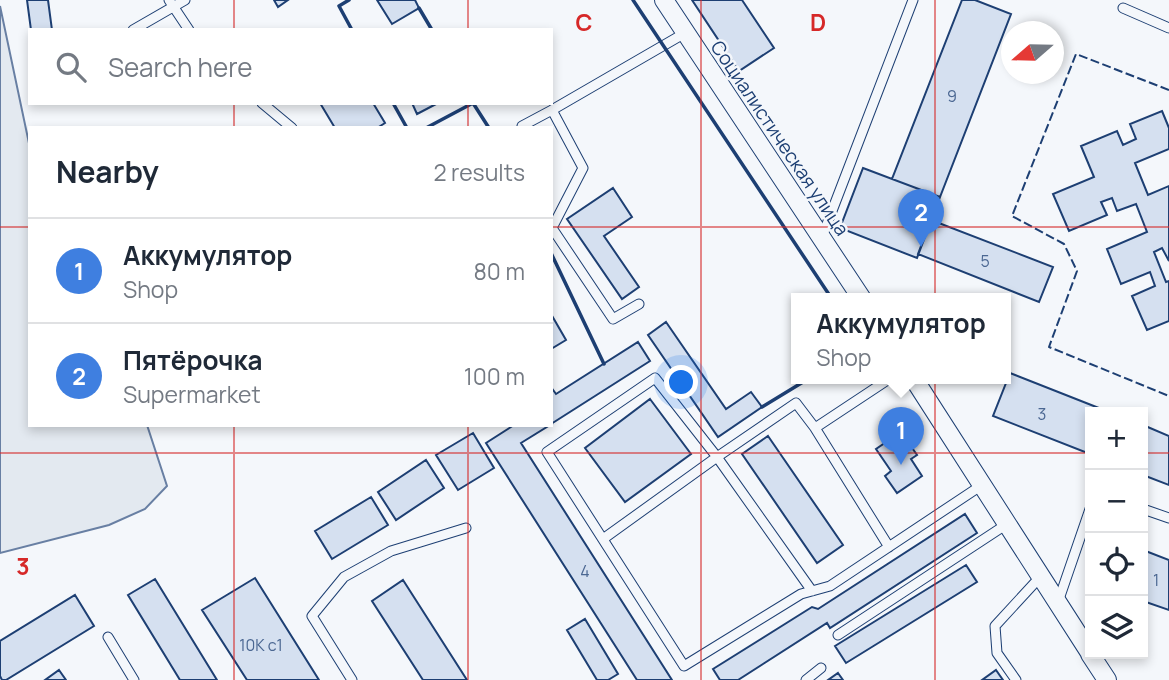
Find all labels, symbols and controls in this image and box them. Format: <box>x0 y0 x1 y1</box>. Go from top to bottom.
text: C <box>576 6 593 38</box>
text: D <box>810 6 826 38</box>
north arrow <box>1001 21 1064 84</box>
search box <box>28 28 553 105</box>
street label: Социалистическая улица <box>705 35 855 241</box>
icon: search <box>52 48 90 86</box>
text: Search here <box>108 49 253 85</box>
house number: 9 <box>947 85 957 107</box>
text: Nearby <box>56 151 159 192</box>
text: 2 results <box>433 156 525 188</box>
pin: 2 <box>898 189 944 247</box>
text: Аккумулятор <box>123 237 292 273</box>
house number: 5 <box>980 250 990 272</box>
text: 1 <box>74 255 84 287</box>
text: 80 m <box>474 255 525 287</box>
text: Shop <box>123 273 178 305</box>
popup <box>791 293 1011 384</box>
text: Аккумулятор <box>816 305 986 341</box>
text: Shop <box>816 341 871 373</box>
text: Пятёрочка <box>123 342 262 378</box>
text: 2 <box>72 360 86 392</box>
text: 100 m <box>464 360 525 392</box>
your location <box>664 365 698 399</box>
text: Supermarket <box>123 378 261 410</box>
house number: 3 <box>1038 403 1046 425</box>
pin: 1 <box>878 407 924 465</box>
map controls <box>1085 407 1148 659</box>
button: + <box>1085 407 1148 470</box>
button: − <box>1085 470 1148 533</box>
button: locate <box>1085 533 1148 596</box>
text: 3 <box>16 550 30 582</box>
house number: 4 <box>580 560 590 582</box>
house number: 1 <box>1153 569 1159 591</box>
button: layers <box>1085 596 1148 659</box>
house number: 10К с1 <box>239 634 283 656</box>

